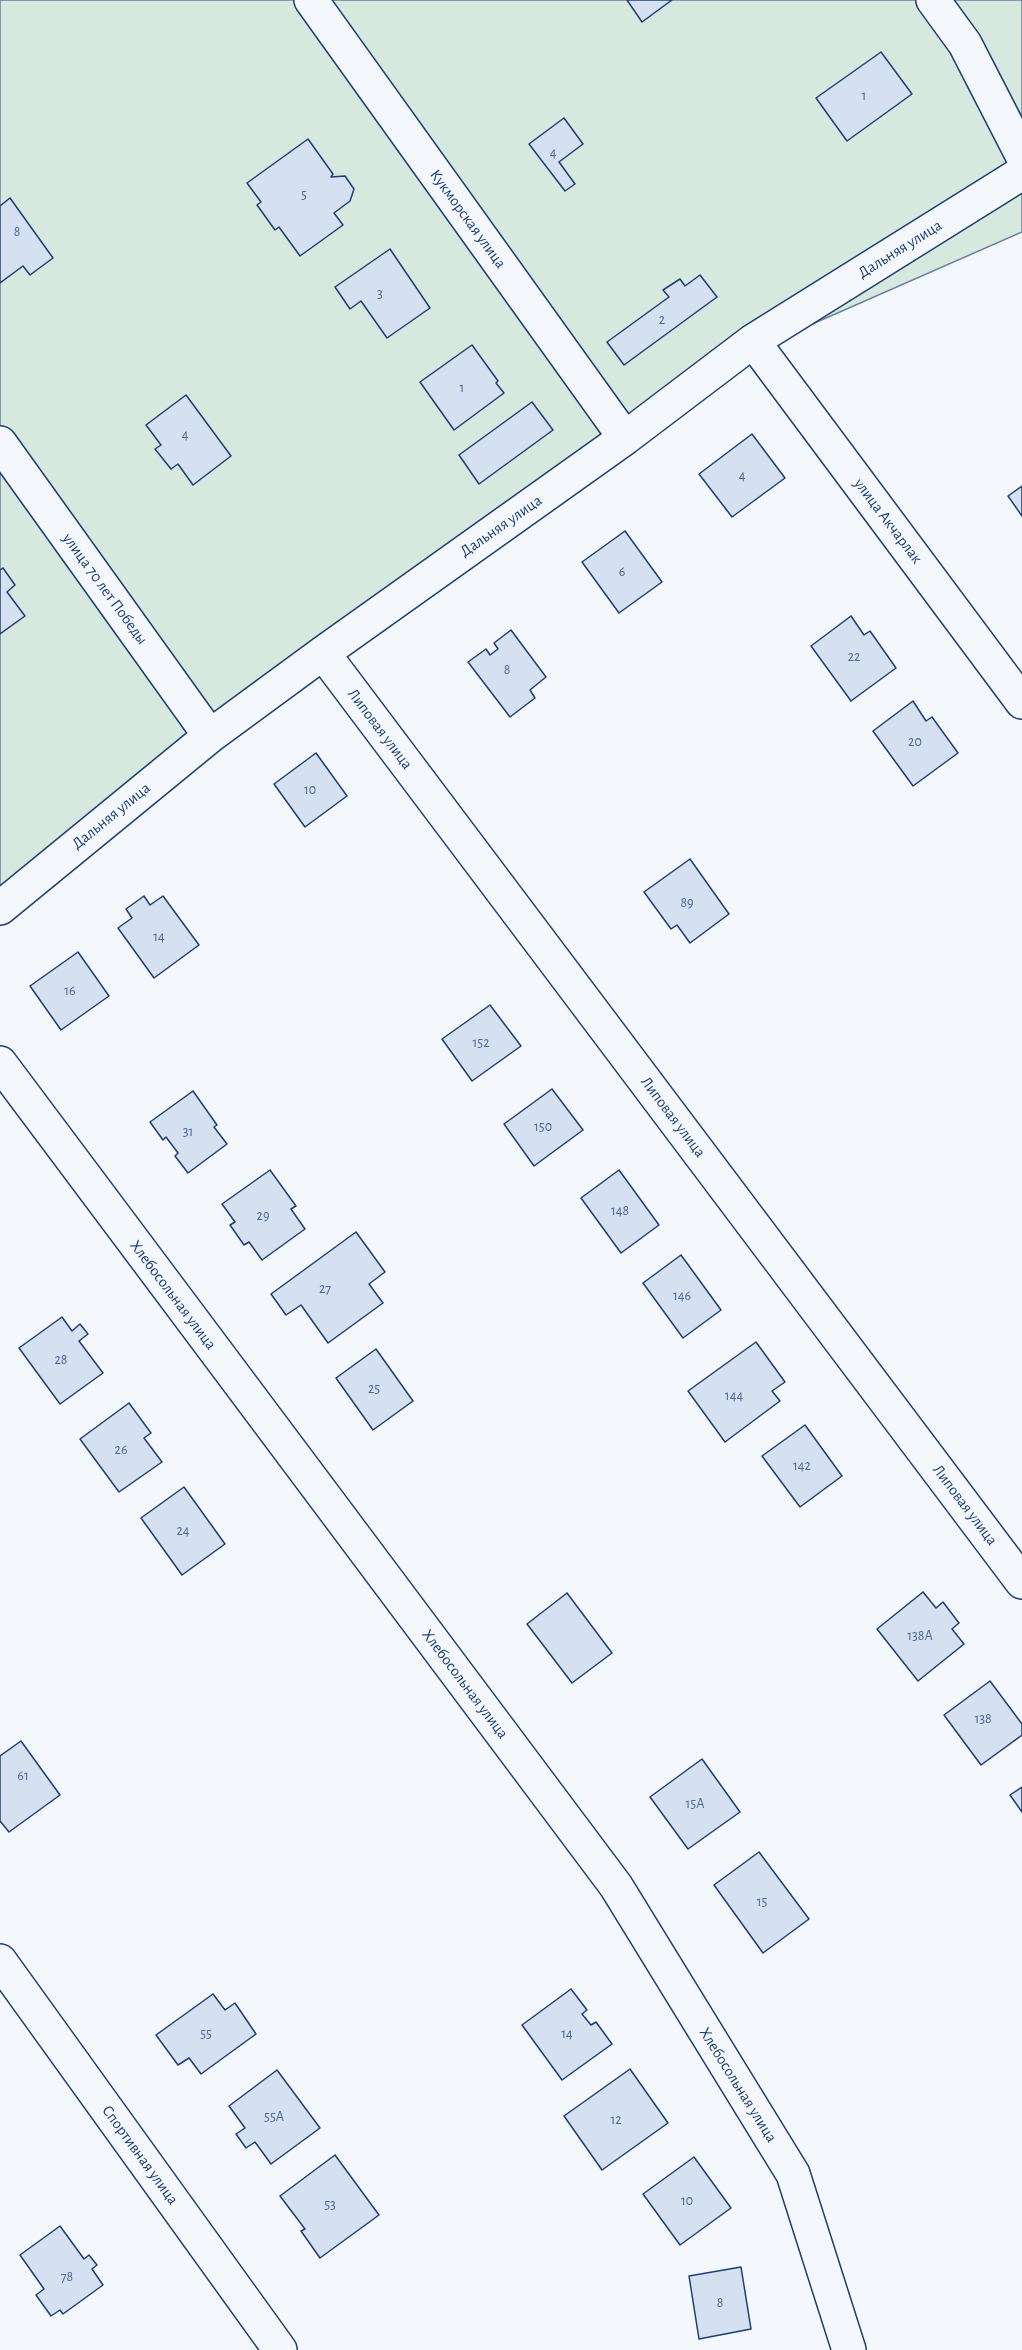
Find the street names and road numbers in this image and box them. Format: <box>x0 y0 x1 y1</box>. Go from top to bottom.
street label: Кукморская улица <box>426 166 510 272</box>
street label: Дальняя улица <box>854 216 946 282</box>
street label: улица Акчарлак <box>850 474 926 568</box>
street label: Дальняя улица <box>456 491 546 561</box>
street label: улица 70 лет Победы <box>58 530 152 648</box>
street label: Липовая улица <box>343 685 417 773</box>
street label: Дальняя улица <box>68 778 154 854</box>
street label: Липовая улица <box>636 1073 710 1161</box>
street label: Хлебосольная улица <box>126 1237 220 1353</box>
street label: Липовая улица <box>928 1461 1002 1549</box>
street label: Хлебосольная улица <box>418 1626 512 1742</box>
street label: Хлебосольная улица <box>695 2024 781 2146</box>
street label: Спортивная улица <box>98 2102 182 2208</box>

